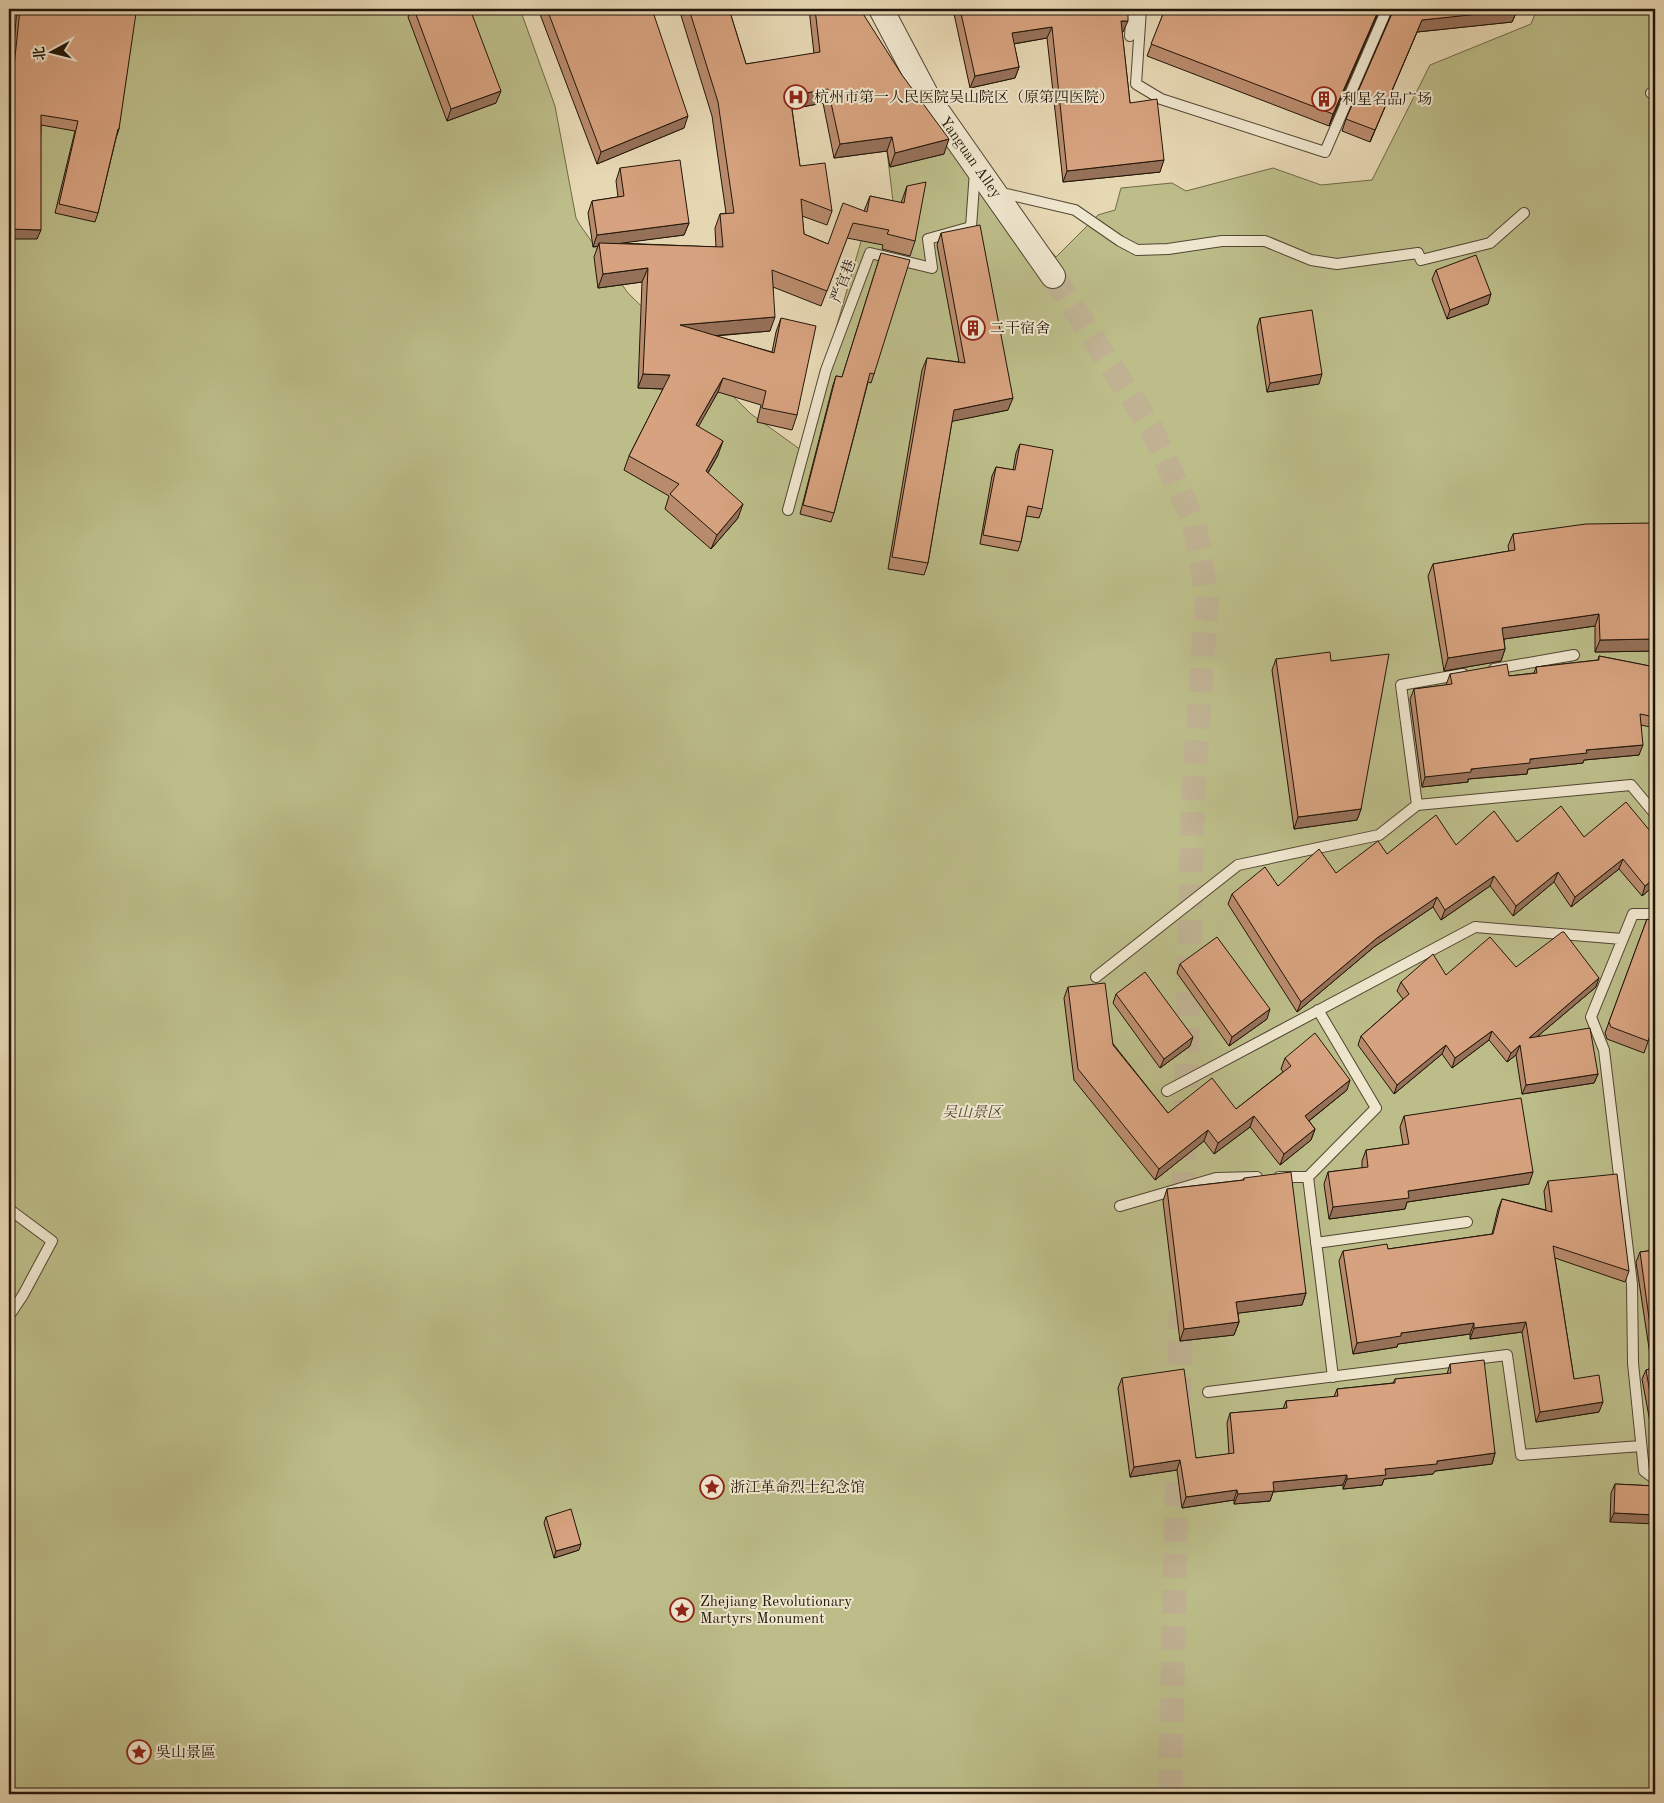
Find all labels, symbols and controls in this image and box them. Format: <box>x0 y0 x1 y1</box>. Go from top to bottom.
north arrow <box>28 28 78 78</box>
text: 北 <box>31 46 48 61</box>
hospital icon: 杭州市第一人民医院吴山院区（原第四医院） <box>783 84 809 110</box>
building icon: 利星名品广场 <box>1311 86 1337 112</box>
place label: 杭州市第一人民医院吴山院区（原第四医院） <box>814 89 1114 106</box>
place label: 利星名品广场 <box>1342 91 1432 108</box>
street label: Yanguan Alley <box>936 114 1003 201</box>
street label: 严官巷 <box>827 257 859 305</box>
building icon: 二干宿舍 <box>960 315 986 341</box>
place label: 二干宿舍 <box>990 320 1050 337</box>
park label: 吴山景区 <box>942 1104 1004 1121</box>
place icon: 浙江革命烈士纪念馆 <box>699 1474 725 1500</box>
place label: 浙江革命烈士纪念馆 <box>730 1479 865 1496</box>
place label: Zhejiang Revolutionary Martyrs Monument <box>700 1595 852 1627</box>
place icon: Zhejiang Revolutionary Martyrs Monument <box>669 1597 695 1623</box>
place icon: 吳山景區 <box>126 1739 152 1765</box>
place label: 吳山景區 <box>156 1744 216 1761</box>

